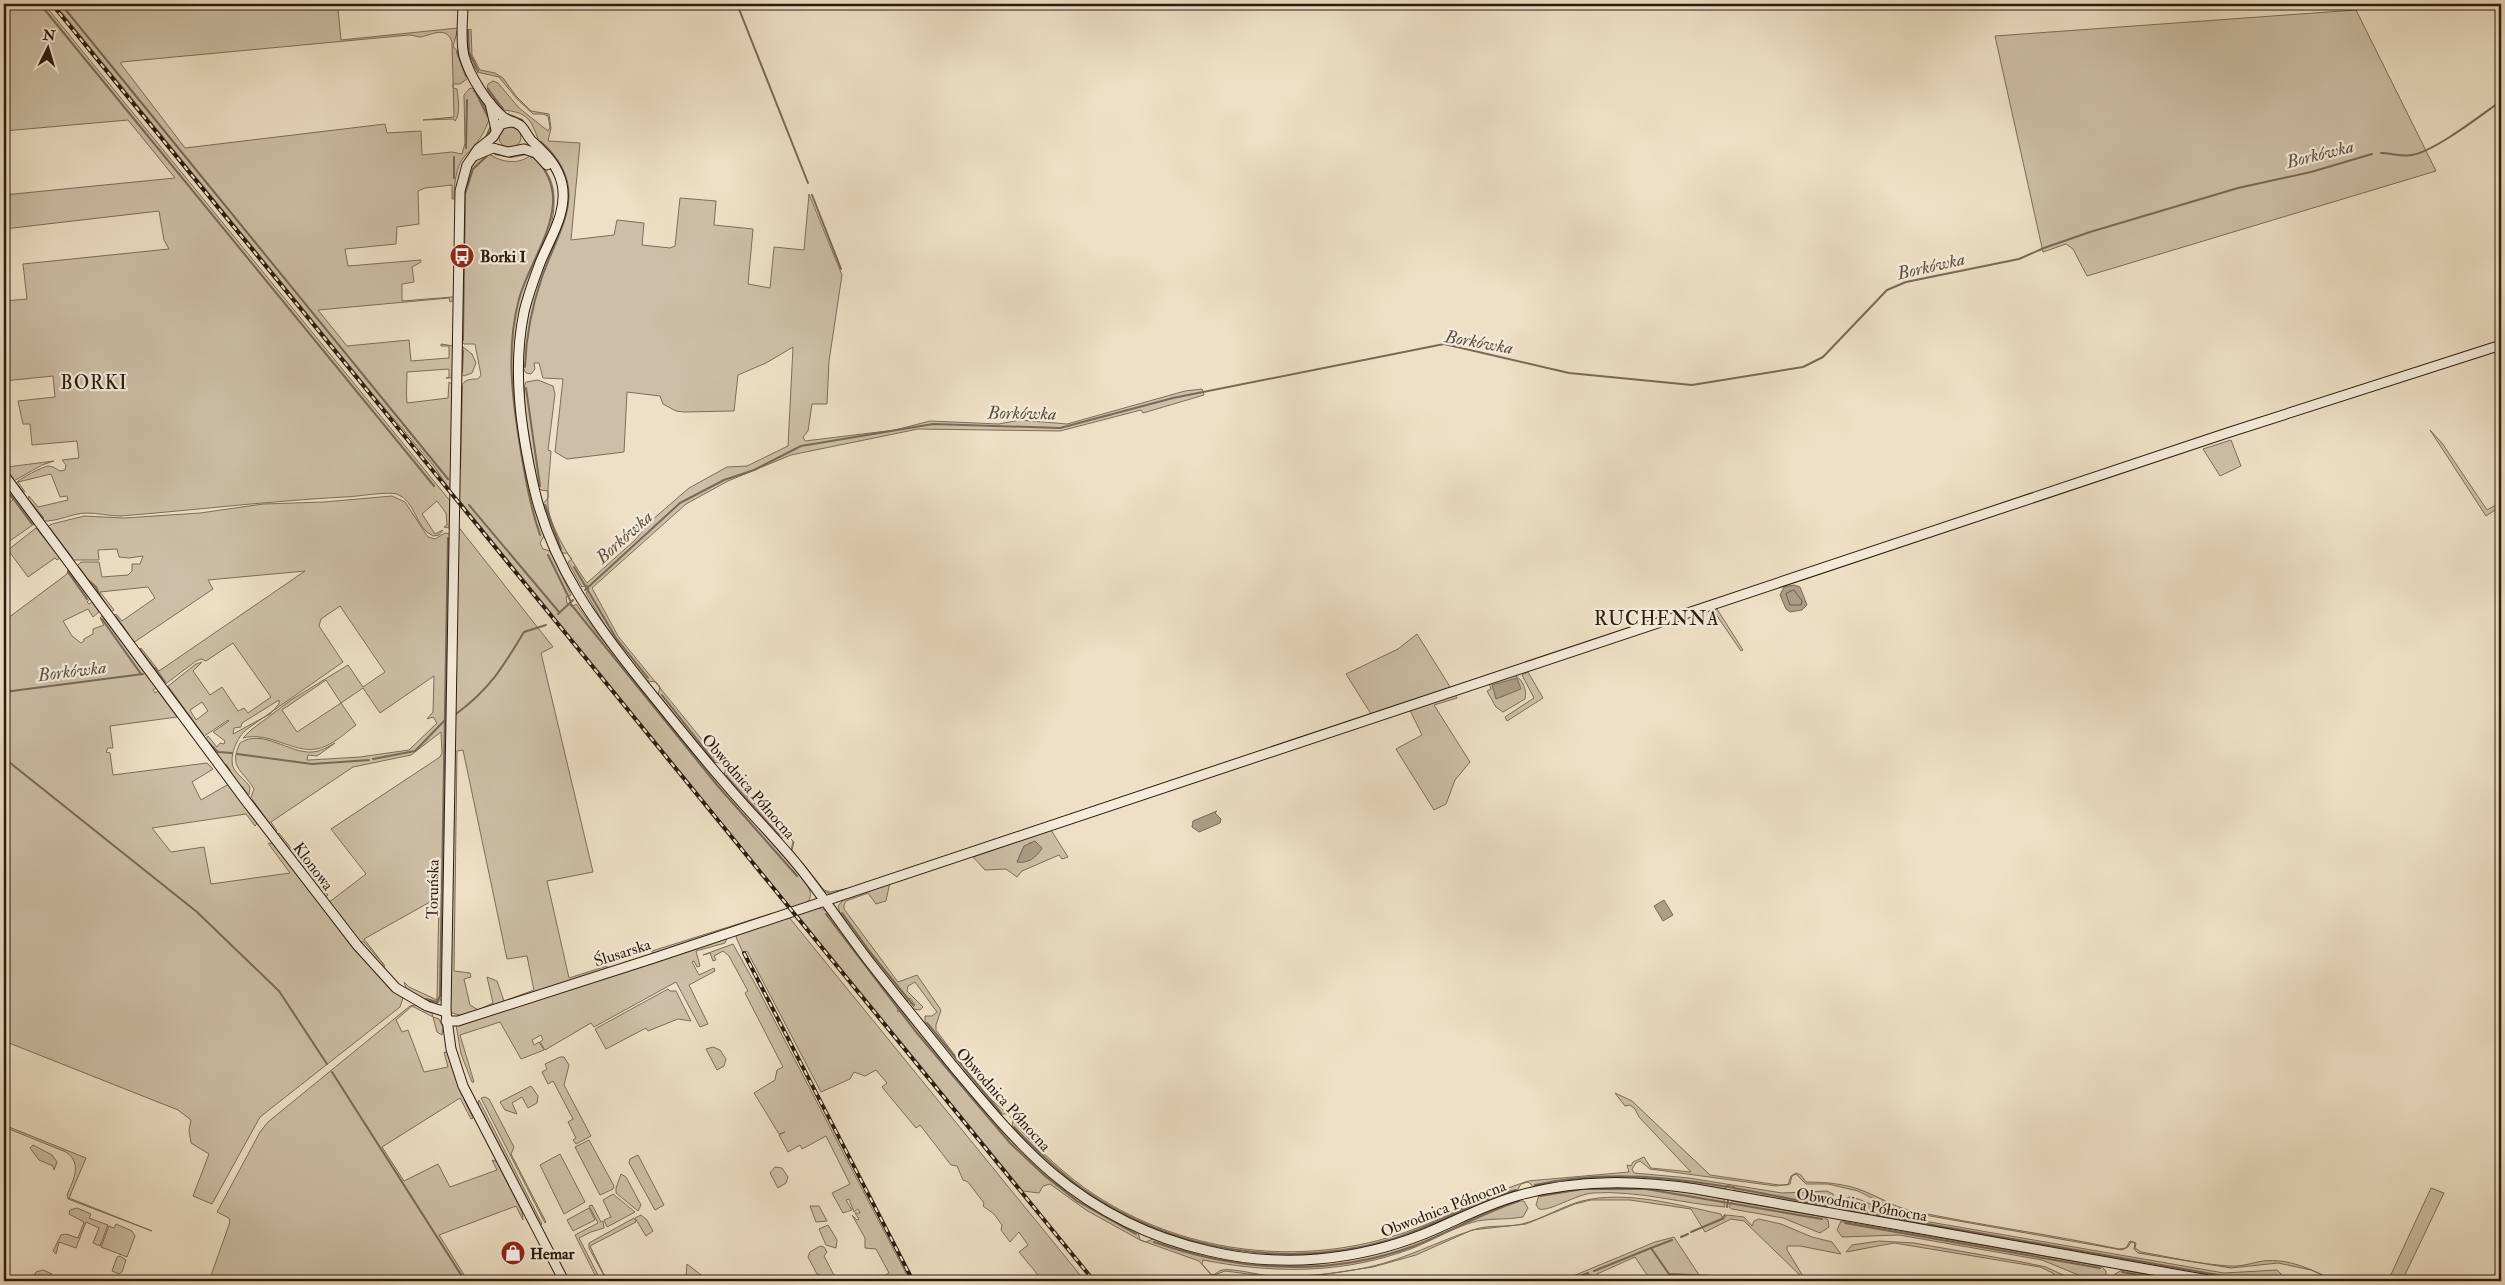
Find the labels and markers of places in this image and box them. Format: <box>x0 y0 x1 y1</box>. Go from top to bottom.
bus stop icon: Borki I <box>449 243 475 269</box>
place label: Borki I <box>480 247 526 267</box>
shop icon: Hemar <box>500 1240 526 1266</box>
place label: Hemar <box>530 1244 576 1264</box>

